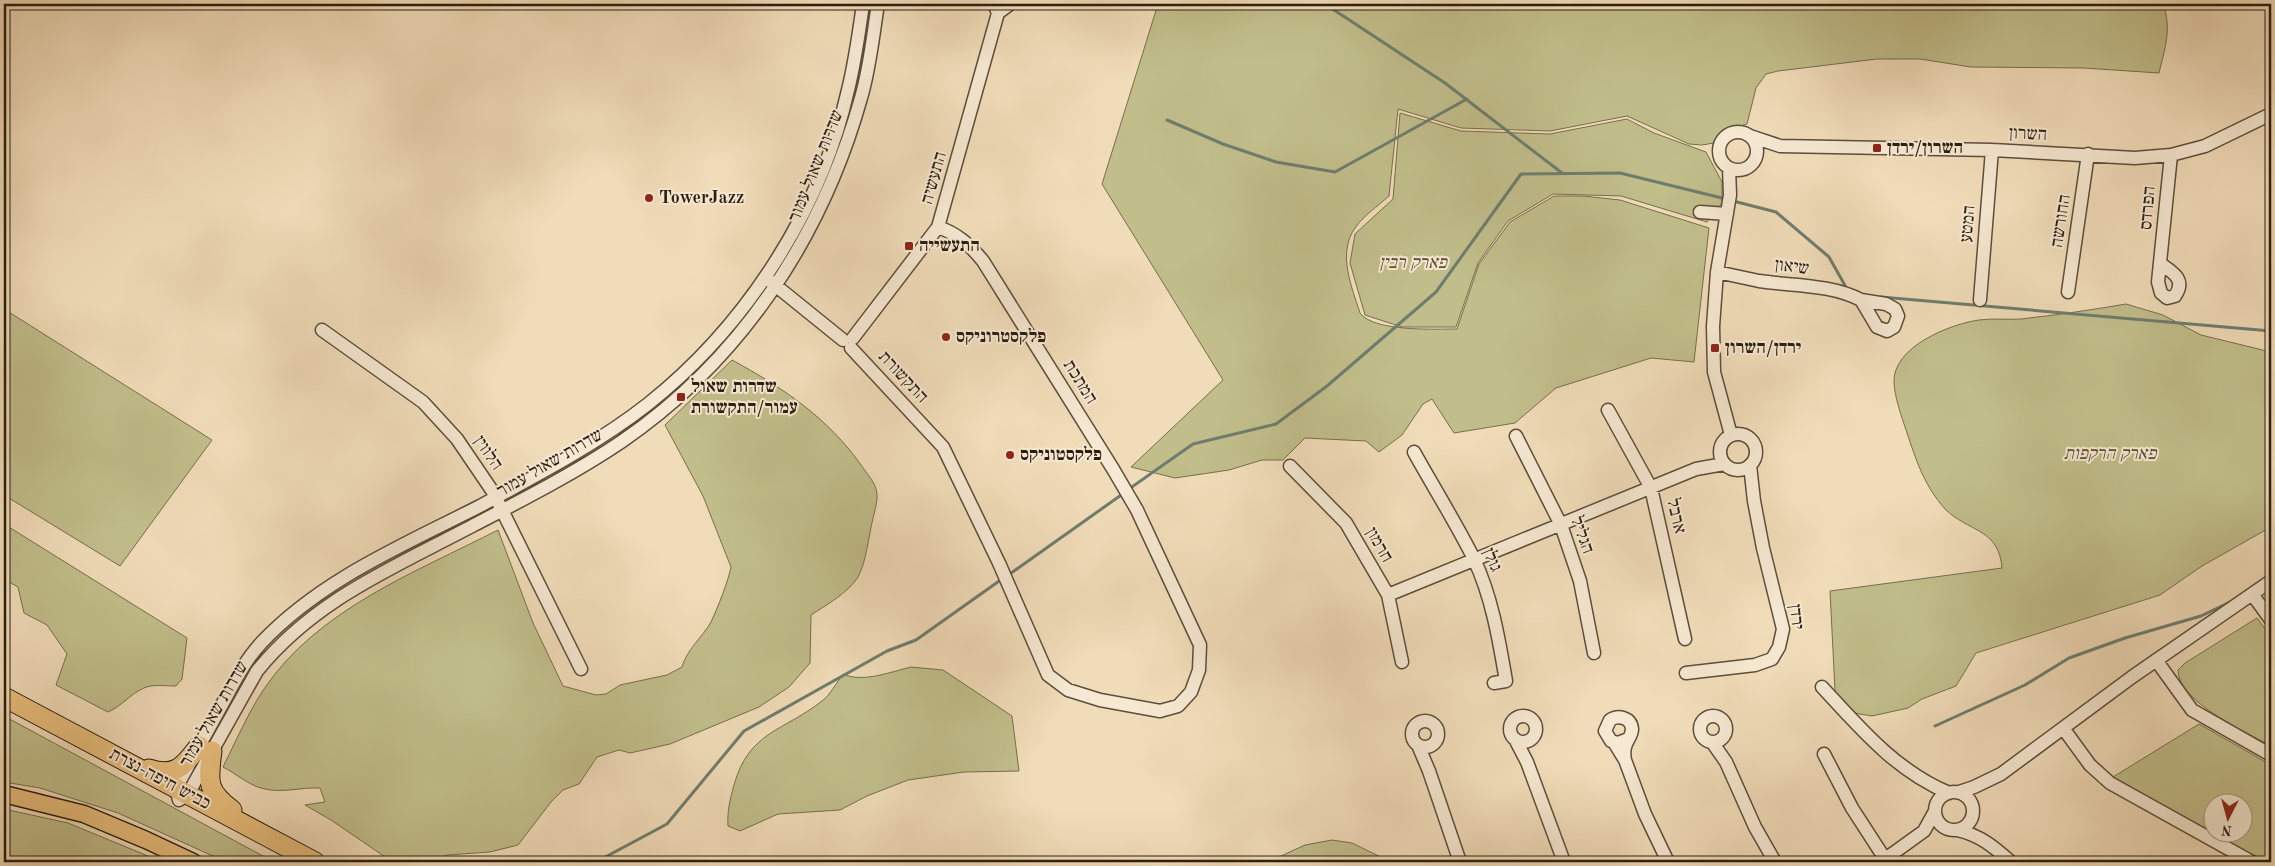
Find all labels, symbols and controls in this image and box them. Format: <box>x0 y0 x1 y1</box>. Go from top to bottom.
street label: שדרות שאול עמור <box>784 107 847 224</box>
street label: השרון <box>2008 124 2048 144</box>
place label: השרון/ירדן <box>1887 139 1963 157</box>
marker: השרון/ירדן <box>1871 142 1883 154</box>
street label: התעשיה <box>918 150 950 206</box>
street label: הפרדס <box>2137 185 2159 231</box>
place label: TowerJazz <box>659 189 744 207</box>
marker: TowerJazz <box>643 192 655 204</box>
street label: החורשה <box>2048 193 2074 249</box>
street label: המטע <box>1957 205 1979 243</box>
place label: התעשייה <box>919 237 980 255</box>
marker: התעשייה <box>903 240 915 252</box>
park label: פארק רבין <box>1379 254 1448 272</box>
street label: שיאון <box>1774 256 1810 278</box>
place label: פלקסטרוניקס <box>956 327 1046 346</box>
marker: פלקסטרוניקס <box>940 331 952 343</box>
place label: ירדן/השרון <box>1725 339 1801 357</box>
marker: ירדן/השרון <box>1709 342 1721 354</box>
street label: התקשורת <box>875 348 931 406</box>
street label: המתכת <box>1060 357 1100 407</box>
place label: שדרות שאול עמור/התקשורת <box>691 377 798 417</box>
marker: שדרות שאול עמור/התקשורת <box>675 391 687 403</box>
street label: שדרות שאול עמור <box>494 425 606 500</box>
street label: הלווין <box>470 432 507 473</box>
place label: פלקסטוניקס <box>1020 445 1102 464</box>
park label: פארק הרקפות <box>2064 445 2157 463</box>
marker: פלקסטוניקס <box>1004 449 1016 461</box>
street label: ארבל <box>1663 496 1690 535</box>
street label: הגליל <box>1567 514 1598 556</box>
street label: חרמון <box>1362 524 1396 566</box>
street label: גולן <box>1479 545 1506 575</box>
street label: ירדן <box>1786 603 1806 631</box>
street label: שדרות שאול עמור <box>176 658 251 770</box>
street label: כביש חיפה-נצרת <box>106 745 214 813</box>
north arrow <box>2202 794 2252 844</box>
text: N <box>2220 822 2233 837</box>

